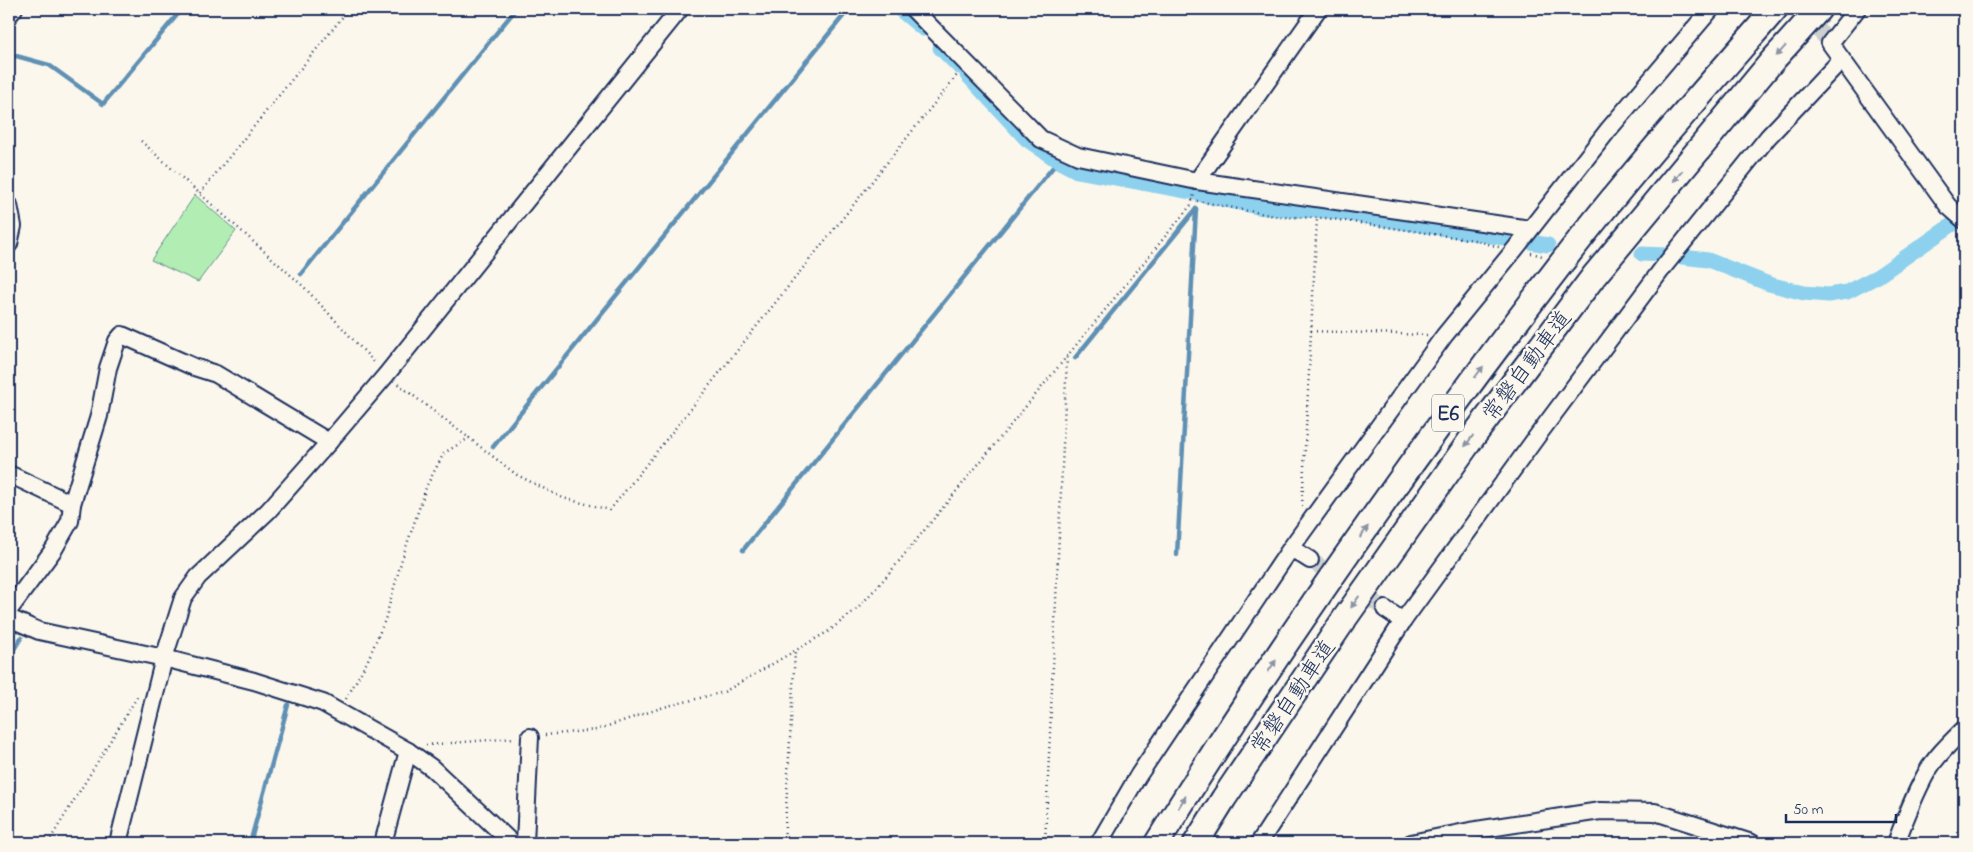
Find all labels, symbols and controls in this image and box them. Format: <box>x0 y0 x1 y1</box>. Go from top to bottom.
one-way arrow <box>1775 44 1787 56</box>
one-way arrow <box>1672 169 1683 182</box>
street label: 常磐自動車道 <box>1476 304 1581 429</box>
one-way arrow <box>1474 366 1485 379</box>
road number: E6 <box>1432 394 1464 432</box>
one-way arrow <box>1464 434 1474 448</box>
one-way arrow <box>1359 525 1369 539</box>
one-way arrow <box>1350 596 1360 609</box>
street label: 常磐自動車道 <box>1244 634 1345 761</box>
one-way arrow <box>1267 659 1277 673</box>
scale bar <box>1786 792 1896 824</box>
one-way arrow <box>1178 795 1187 808</box>
text: 50 m <box>1793 799 1824 821</box>

